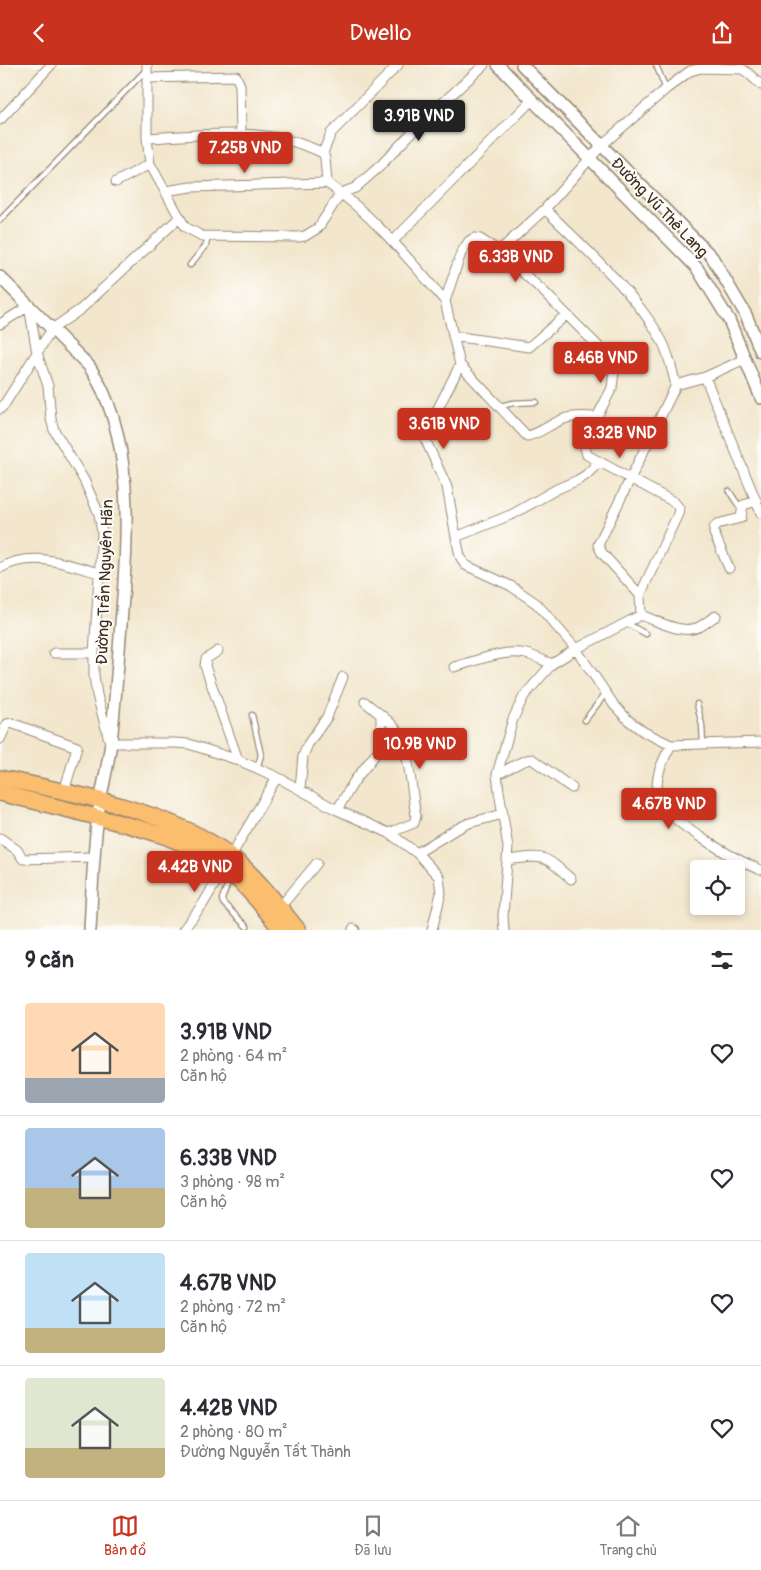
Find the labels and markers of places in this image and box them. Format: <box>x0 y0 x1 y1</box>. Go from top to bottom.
pin: 3.91B VND <box>362 99 476 142</box>
pin: 7.25B VND <box>188 131 302 174</box>
pin: 6.33B VND <box>459 241 573 283</box>
pin: 8.46B VND <box>544 341 658 384</box>
pin: 3.61B VND <box>387 407 501 450</box>
pin: 3.32B VND <box>563 417 677 459</box>
pin: 10.9B VND <box>363 727 477 770</box>
pin: 4.67B VND <box>612 787 726 830</box>
pin: 4.42B VND <box>138 851 252 893</box>

